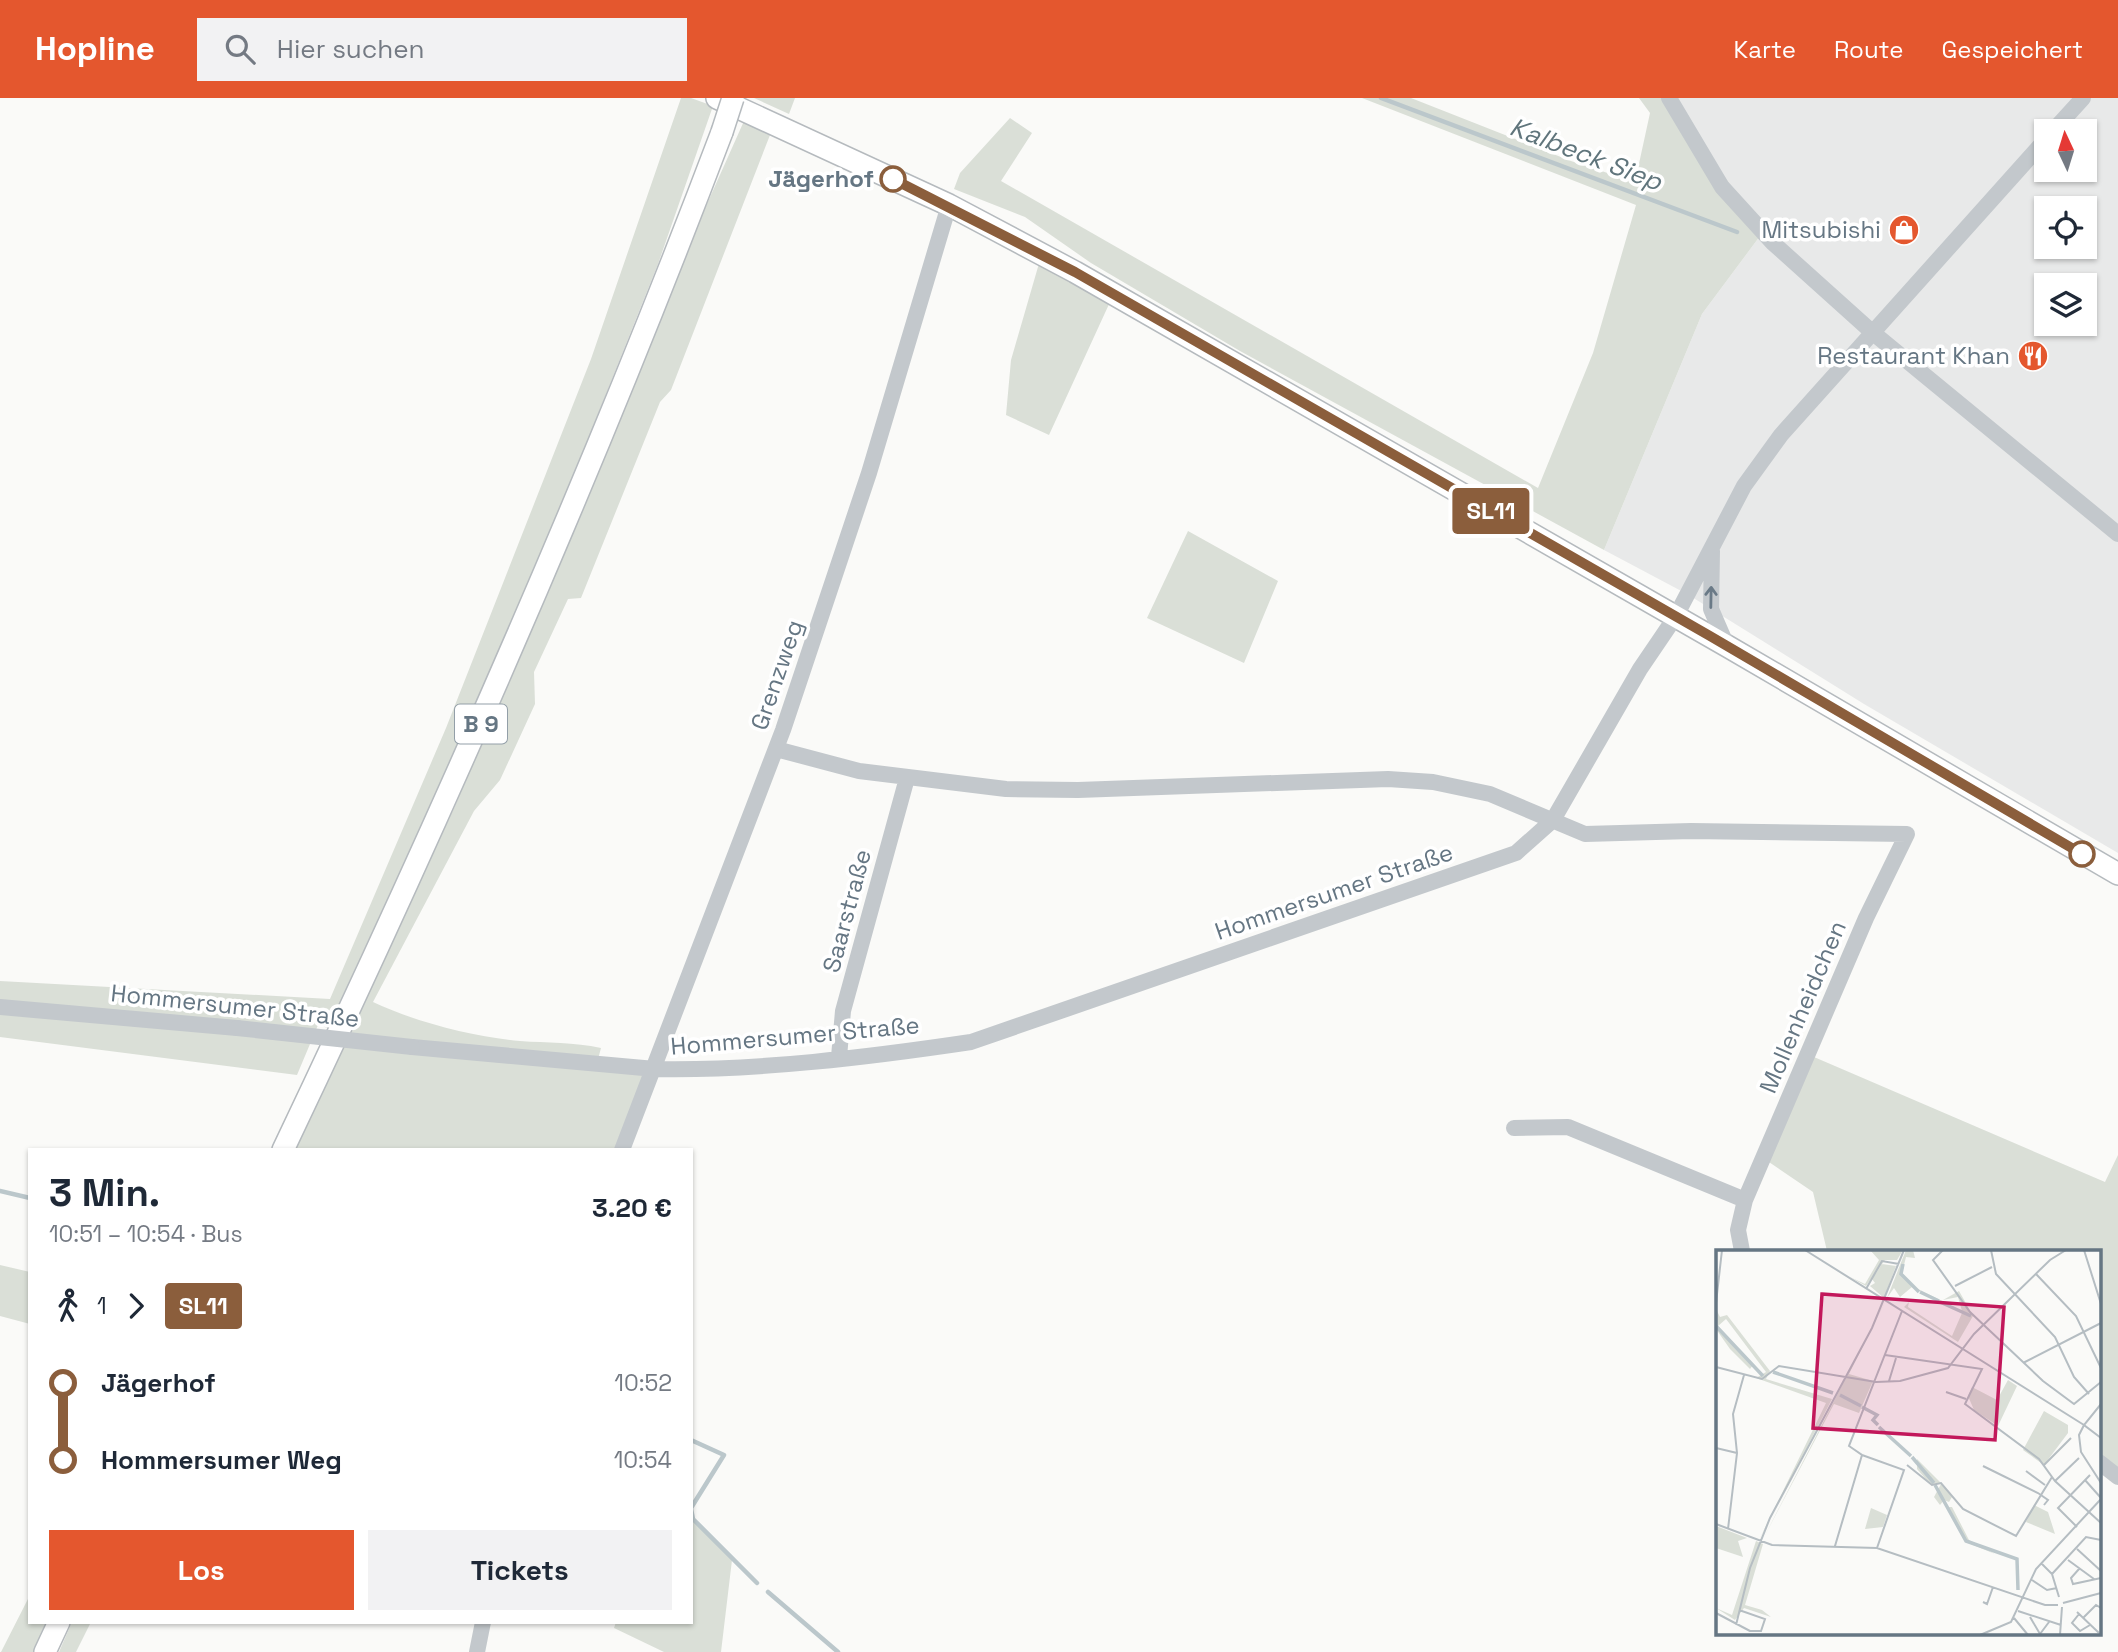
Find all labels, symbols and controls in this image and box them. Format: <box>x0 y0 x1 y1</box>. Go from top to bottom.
search box <box>197 18 687 81</box>
text: Hopline <box>35 28 155 70</box>
icon: search <box>221 30 259 68</box>
text: Hier suchen <box>277 32 425 66</box>
text: Karte <box>1734 34 1796 65</box>
text: Route <box>1834 34 1903 65</box>
text: Gespeichert <box>1941 34 2083 65</box>
water label: Kalbeck Siep <box>1505 109 1668 199</box>
north arrow <box>2034 119 2096 182</box>
map controls <box>2034 119 2097 336</box>
place label: Jägerhof <box>768 163 874 194</box>
marker: Jägerhof <box>880 166 906 192</box>
button: locate <box>2034 196 2097 259</box>
shop icon: Mitsubishi <box>1887 213 1921 247</box>
place label: Mitsubishi <box>1761 214 1881 245</box>
button: layers <box>2034 273 2097 336</box>
restaurant icon: Restaurant Khan <box>2016 339 2050 373</box>
place label: Restaurant Khan <box>1817 340 2010 371</box>
line badge: SL11 <box>1442 488 1540 534</box>
text: SL11 <box>1466 495 1516 526</box>
one-way arrow <box>1704 586 1718 609</box>
street label: Grenzweg <box>743 616 810 734</box>
road number: B 9 <box>455 704 507 744</box>
street label: Hommersumer Straße <box>1211 836 1457 947</box>
unlabelled marker <box>2069 841 2095 867</box>
street label: Saarstraße <box>815 846 878 976</box>
street label: Mollenheidchen <box>1752 916 1853 1098</box>
street label: Hommersumer Straße <box>109 977 361 1034</box>
street label: Hommersumer Straße <box>669 1009 921 1062</box>
text: 3 Min. <box>49 1169 160 1217</box>
text: 3.20 € <box>592 1191 672 1225</box>
text: 10:51 – 10:54 · Bus <box>49 1219 243 1249</box>
inset map <box>1716 1250 2100 1634</box>
icon: walk <box>49 1287 87 1325</box>
icon: forward <box>117 1287 155 1325</box>
text: SL11 <box>179 1290 228 1321</box>
text: 1 <box>97 1291 107 1321</box>
text: Jägerhof <box>101 1366 215 1400</box>
text: 10:52 <box>614 1368 672 1398</box>
text: Hommersumer Weg <box>101 1443 342 1477</box>
text: 10:54 <box>614 1445 672 1475</box>
button: Los <box>49 1530 354 1610</box>
button: Tickets <box>368 1530 672 1610</box>

